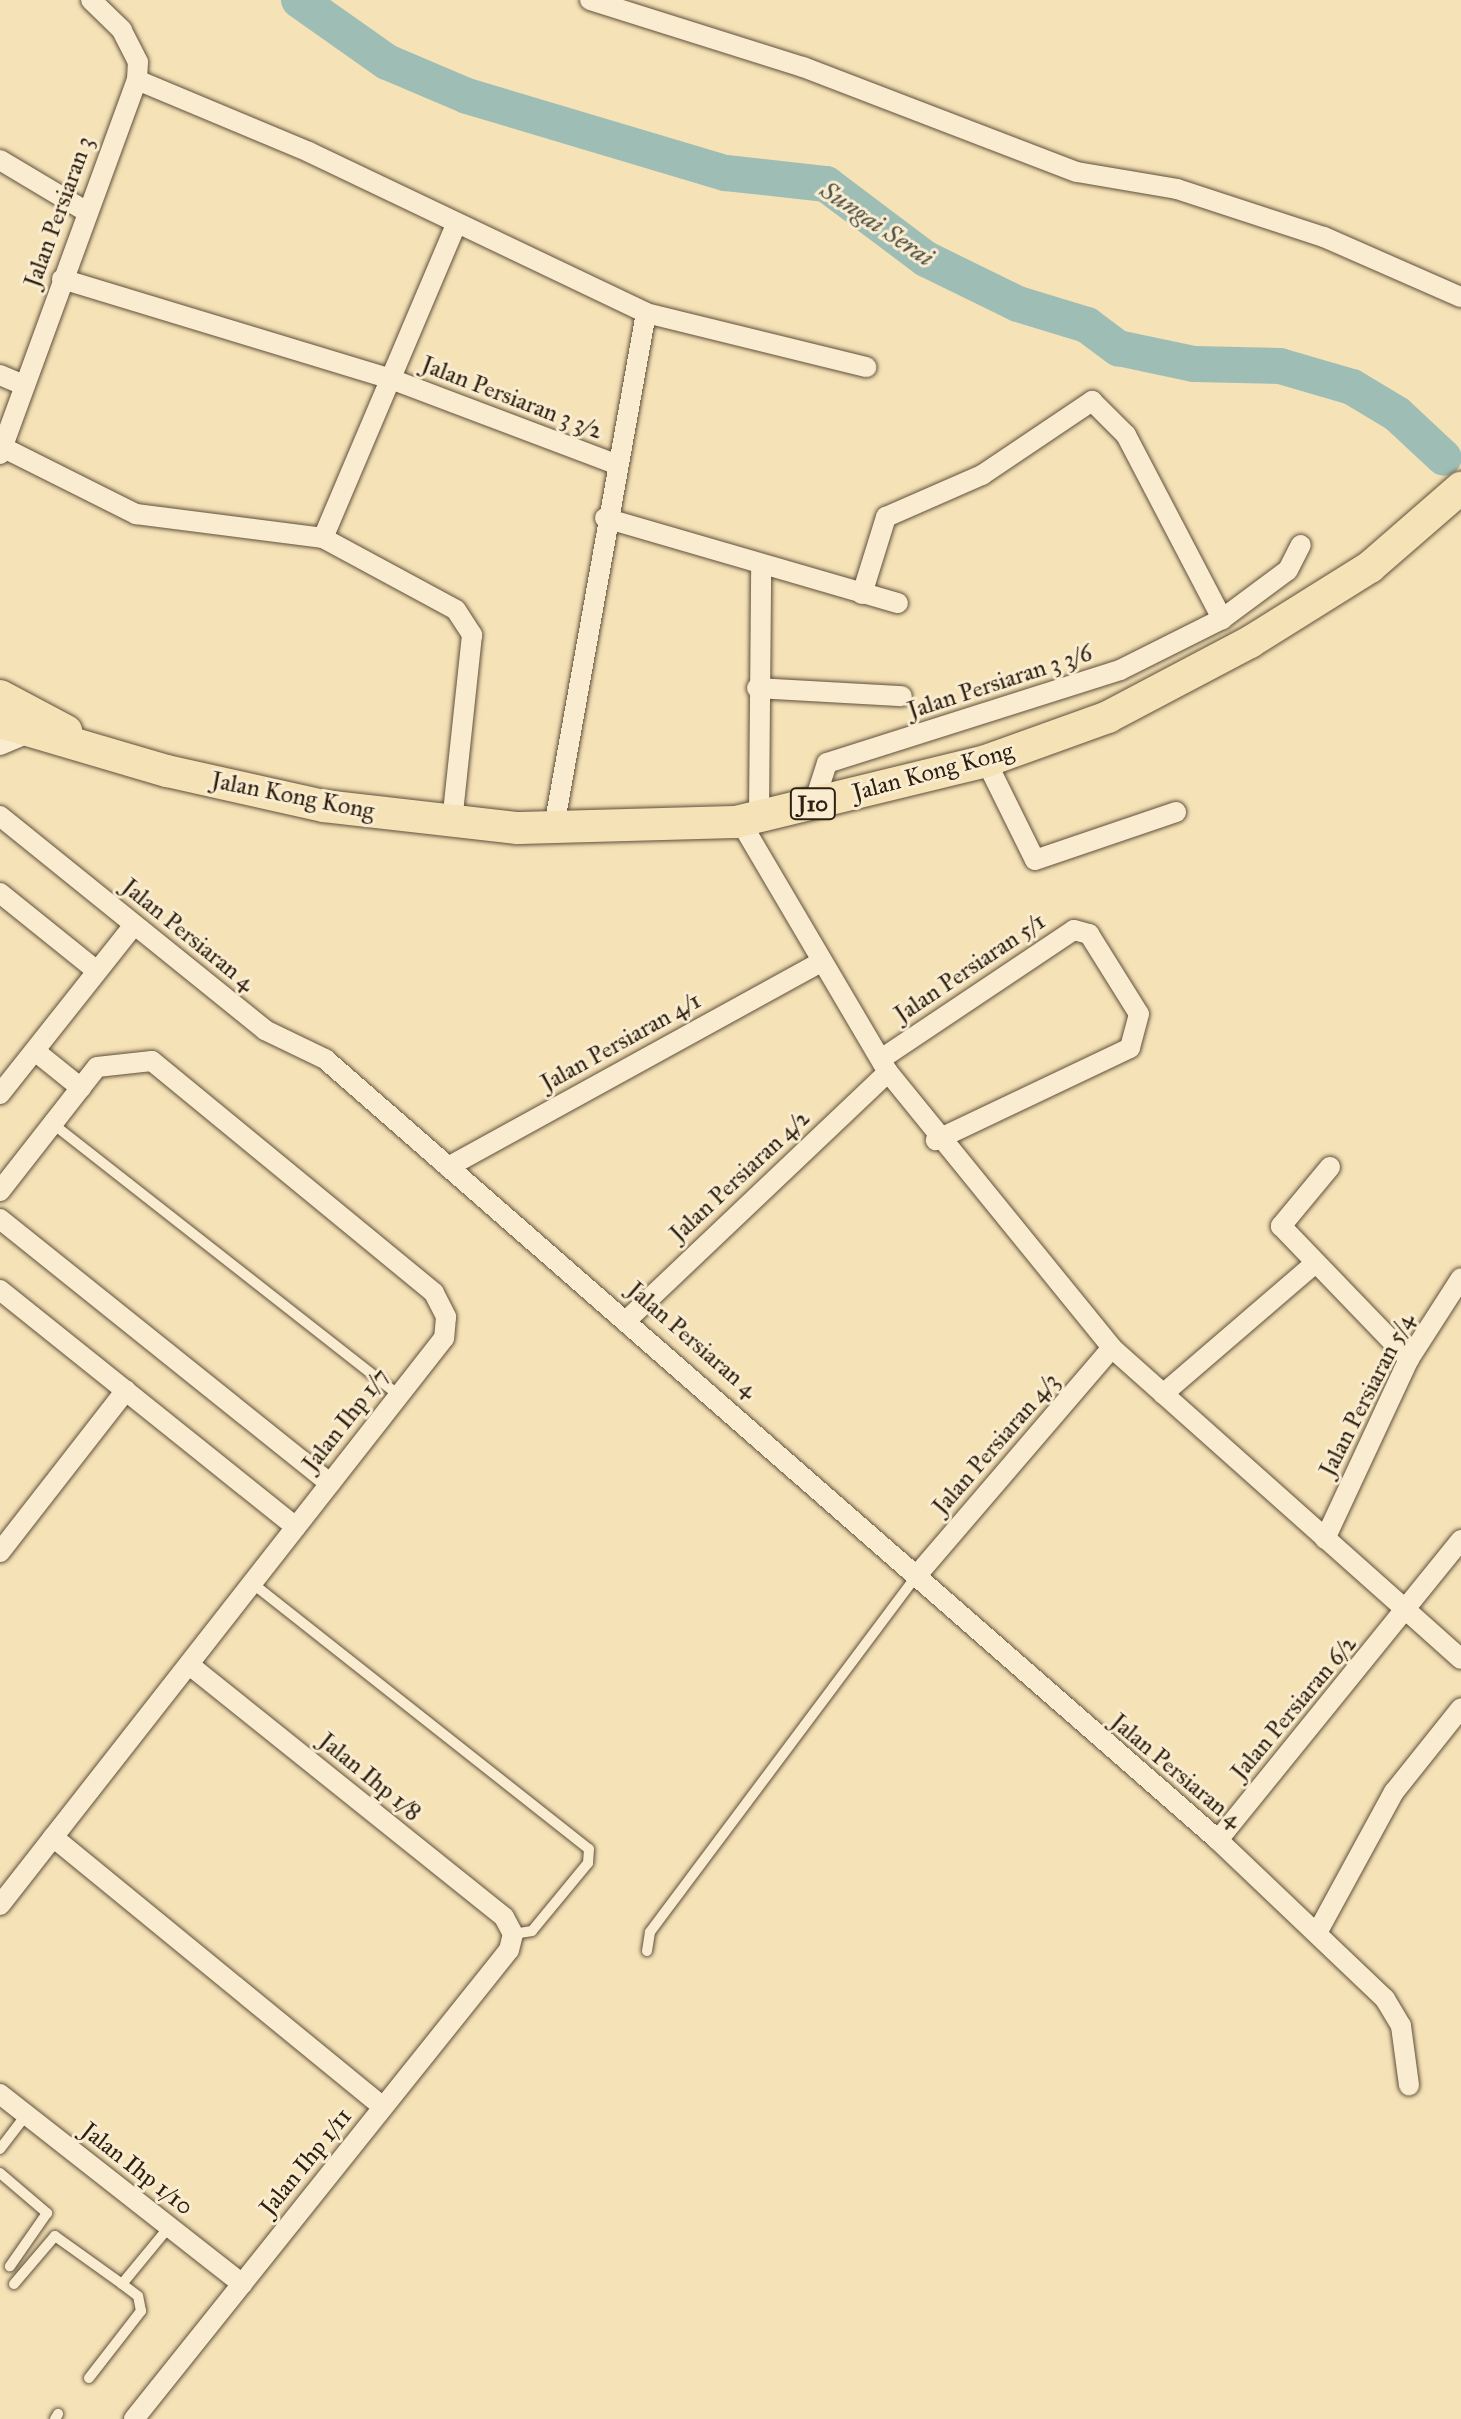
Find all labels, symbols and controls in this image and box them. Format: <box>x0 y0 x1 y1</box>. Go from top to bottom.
street label: Jalan Persiaran 3 <box>18 133 100 291</box>
water label: Sungai Serai <box>814 175 940 273</box>
street label: Jalan Persiaran 3 3/2 <box>417 350 607 446</box>
street label: Jalan Persiaran 3 3/6 <box>904 639 1096 725</box>
street label: Jalan Kong Kong <box>849 737 1017 807</box>
street label: Jalan Kong Kong <box>209 766 377 826</box>
road number: J10 <box>789 786 837 822</box>
street label: Jalan Persiaran 4 <box>116 873 260 997</box>
street label: Jalan Persiaran 5/1 <box>889 907 1051 1029</box>
street label: Jalan Persiaran 4/1 <box>536 986 706 1098</box>
street label: Jalan Persiaran 4/2 <box>664 1104 816 1248</box>
street label: Jalan Persiaran 4 <box>621 1276 763 1404</box>
street label: Jalan Persiaran 5/4 <box>1314 1309 1420 1481</box>
street label: Jalan Ihp 1/7 <box>297 1362 395 1478</box>
street label: Jalan Persiaran 4/3 <box>927 1367 1065 1521</box>
street label: Jalan Persiaran 6/2 <box>1225 1630 1363 1786</box>
street label: Jalan Persiaran 4 <box>1105 1708 1247 1834</box>
street label: Jalan Ihp 1/8 <box>313 1727 427 1827</box>
street label: Jalan Ihp 1/11 <box>254 2103 358 2221</box>
street label: Jalan Ihp 1/10 <box>75 2116 199 2222</box>

